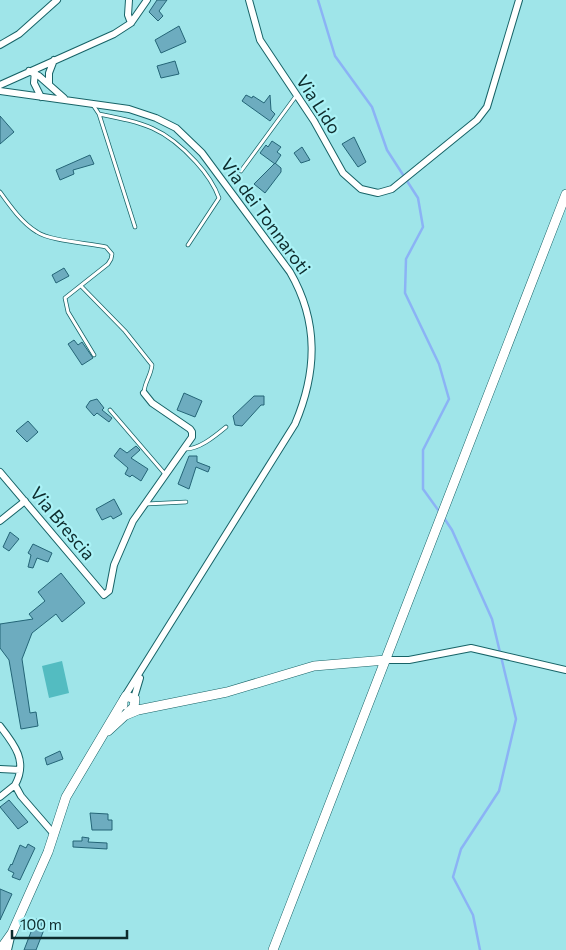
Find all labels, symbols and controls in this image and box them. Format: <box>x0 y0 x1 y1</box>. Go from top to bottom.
street label: Via Lido <box>292 70 346 138</box>
street label: Via dei Tonnaroti <box>216 154 316 278</box>
street label: Via Brescia <box>26 482 100 564</box>
scale bar <box>12 908 128 940</box>
text: 100 m <box>20 915 62 933</box>

